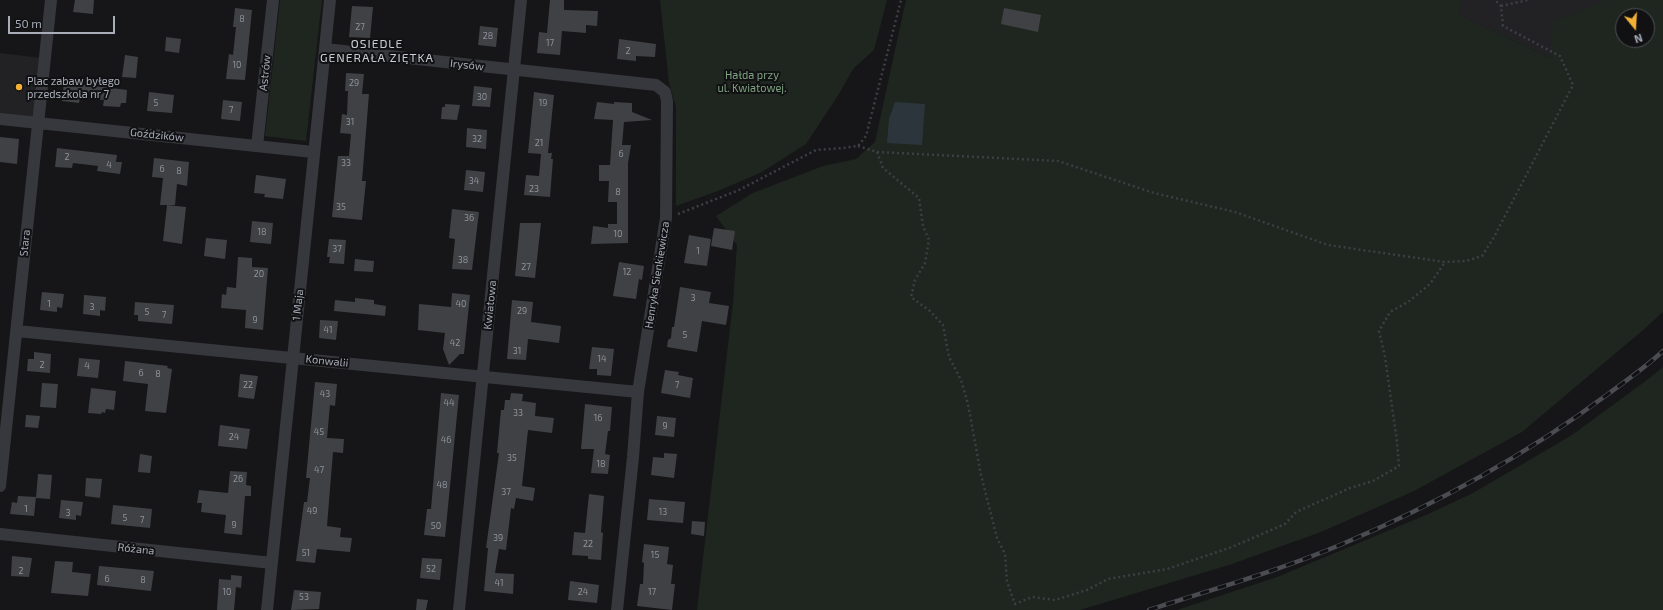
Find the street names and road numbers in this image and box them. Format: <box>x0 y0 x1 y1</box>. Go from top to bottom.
street label: Astrów <box>257 54 273 92</box>
street label: Irysów <box>449 57 485 73</box>
street label: Goździków <box>129 126 185 144</box>
street label: Henryka Sienkiewicza <box>642 221 672 329</box>
street label: Stara <box>17 229 33 257</box>
street label: Kwiatowa <box>481 280 499 330</box>
street label: 1 Maja <box>290 289 306 321</box>
street label: Konwalii <box>305 352 349 370</box>
street label: Różana <box>117 540 155 558</box>

